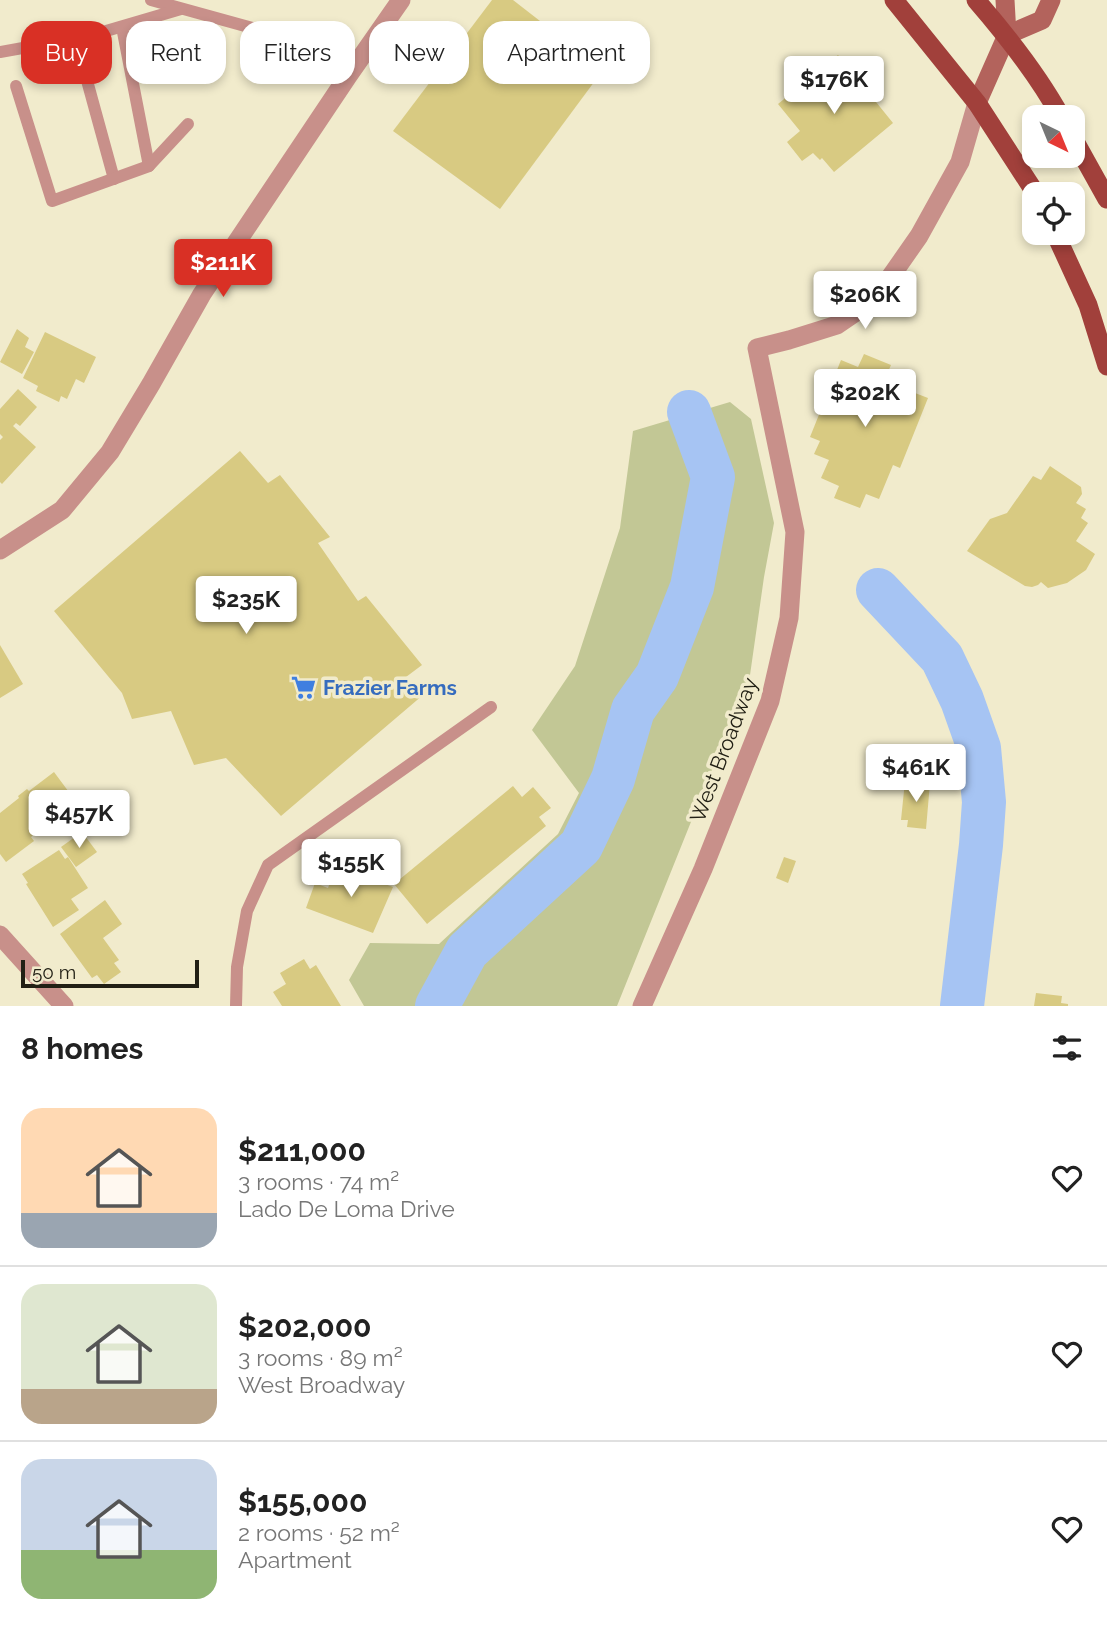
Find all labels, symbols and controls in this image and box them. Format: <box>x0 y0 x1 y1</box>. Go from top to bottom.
chip: Buy <box>21 21 112 84</box>
chip: Rent <box>126 21 226 84</box>
chip: Filters <box>240 21 355 84</box>
chip: New <box>369 21 469 84</box>
chip: Apartment <box>483 21 650 84</box>
pin: $176K <box>785 57 883 116</box>
text: $176K <box>800 65 868 92</box>
north arrow <box>1022 105 1085 168</box>
map controls <box>1022 105 1085 245</box>
button: locate <box>1022 182 1085 245</box>
pin: $211K <box>174 240 272 299</box>
text: $211K <box>190 248 256 275</box>
pin: $206K <box>816 272 914 331</box>
text: $206K <box>829 280 901 307</box>
pin: $202K <box>816 370 914 429</box>
text: $202K <box>830 378 900 405</box>
pin: $235K <box>197 576 295 636</box>
text: $235K <box>212 585 280 612</box>
supermarket icon: Frazier Farms <box>289 674 317 702</box>
street label: West Broadway <box>684 674 763 826</box>
place label: Frazier Farms <box>323 675 457 700</box>
pin: $461K <box>867 744 965 804</box>
text: $461K <box>882 753 950 780</box>
pin: $457K <box>30 790 128 850</box>
text: $457K <box>45 799 113 826</box>
pin: $155K <box>302 839 400 899</box>
text: $155K <box>318 848 384 875</box>
scale bar <box>21 957 200 989</box>
text: 50 m <box>32 961 76 983</box>
icon: filters <box>1048 1029 1086 1067</box>
text: 8 homes <box>21 1031 143 1066</box>
text: $211,000 <box>238 1133 366 1168</box>
icon: home <box>77 1136 161 1220</box>
icon: heart <box>1048 1159 1086 1197</box>
text: 3 rooms · 74 m² <box>238 1168 399 1195</box>
text: Lado De Loma Drive <box>238 1195 455 1222</box>
text: $202,000 <box>238 1309 372 1344</box>
icon: home <box>77 1312 161 1396</box>
icon: heart <box>1048 1335 1086 1373</box>
text: 3 rooms · 89 m² <box>238 1344 403 1371</box>
text: West Broadway <box>238 1371 405 1398</box>
text: $155,000 <box>238 1484 367 1519</box>
icon: home <box>77 1487 161 1571</box>
icon: heart <box>1048 1510 1086 1548</box>
text: 2 rooms · 52 m² <box>238 1519 400 1546</box>
text: Apartment <box>238 1546 352 1573</box>

